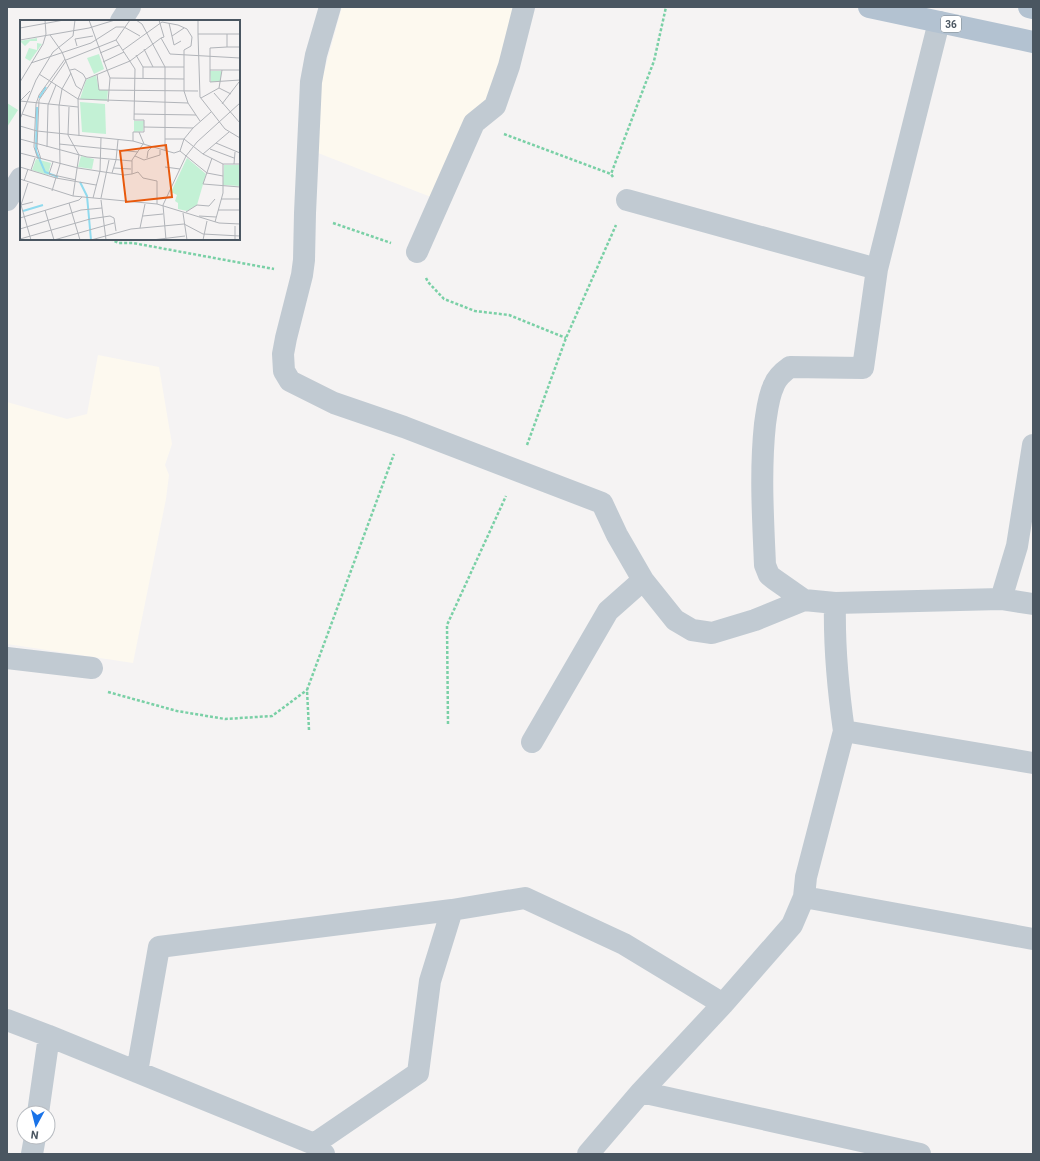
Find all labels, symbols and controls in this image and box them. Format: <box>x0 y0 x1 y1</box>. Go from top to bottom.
road number: 36 <box>941 16 961 32</box>
inset map <box>20 20 240 240</box>
north arrow <box>16 1105 56 1145</box>
text: N <box>30 1127 39 1141</box>

